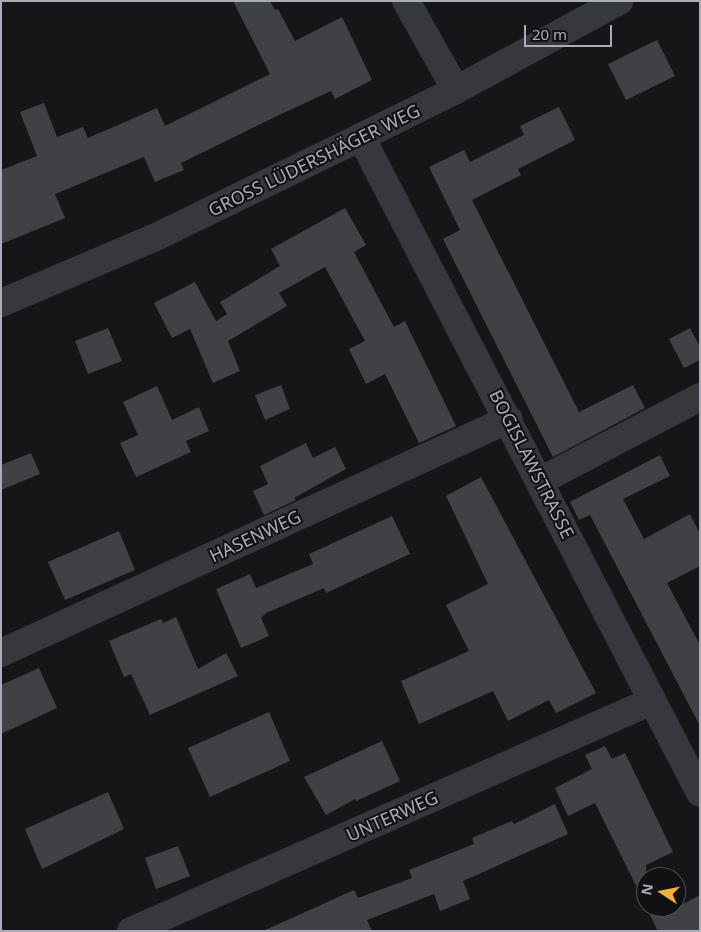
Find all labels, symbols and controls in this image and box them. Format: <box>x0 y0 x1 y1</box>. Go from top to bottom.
scale bar <box>526 15 614 47</box>
text: 20 m <box>532 24 567 44</box>
street label: GROSS LÜDERSHÄGER WEG <box>205 99 423 221</box>
street label: BOGISLAWSTRASSE <box>485 386 579 542</box>
street label: HASENWEG <box>206 505 304 567</box>
street label: UNTERWEG <box>343 786 441 846</box>
north arrow <box>636 867 686 917</box>
text: N <box>636 882 657 897</box>

